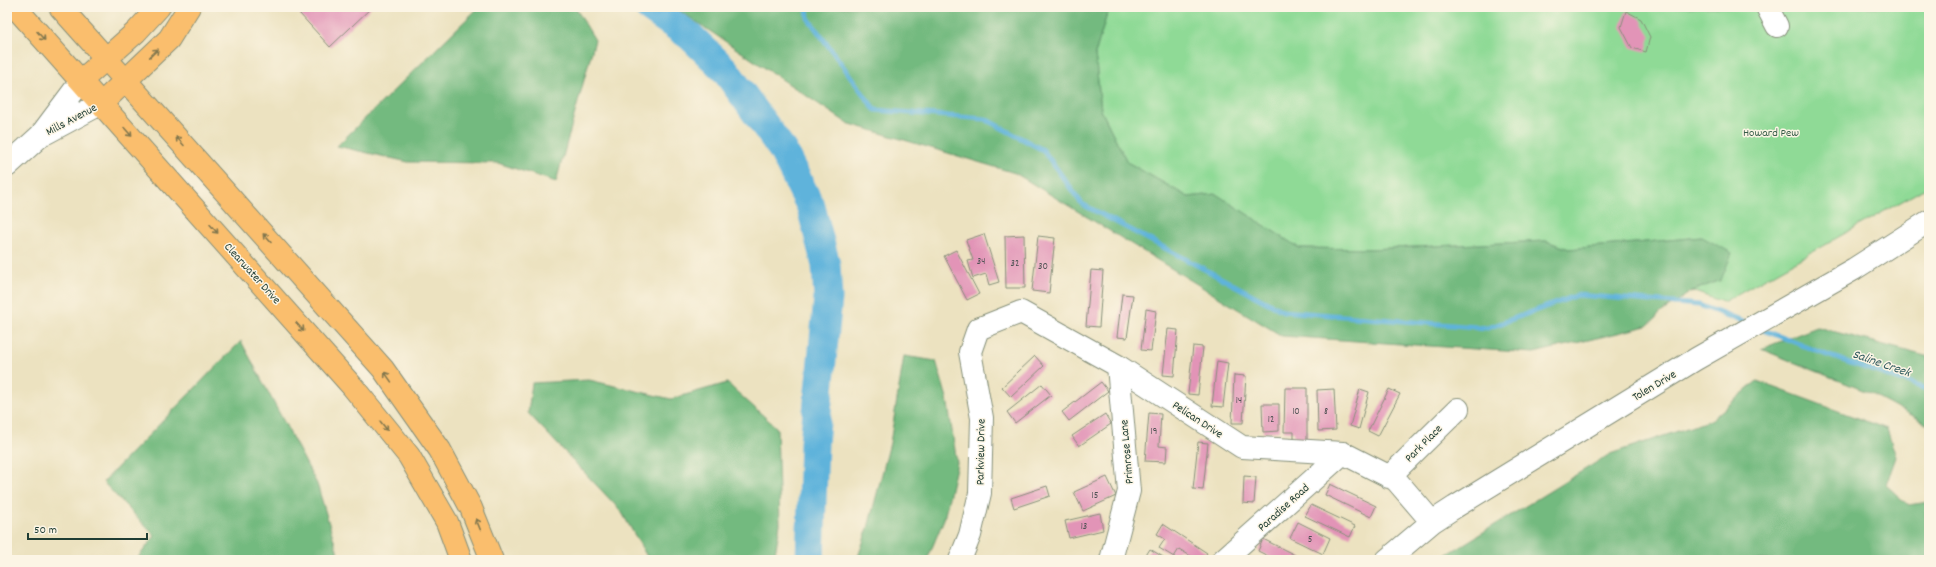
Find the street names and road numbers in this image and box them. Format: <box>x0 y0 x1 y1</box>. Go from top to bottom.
street label: Mills Avenue <box>43 100 100 141</box>
street label: Clearwater Drive <box>220 240 284 309</box>
street label: Tolen Drive <box>1630 366 1680 406</box>
street label: Pelican Drive <box>1168 397 1226 443</box>
street label: Parkview Drive <box>972 419 991 485</box>
street label: Primrose Lane <box>1116 419 1139 485</box>
street label: Park Place <box>1401 421 1447 467</box>
street label: Paradise Road <box>1254 480 1314 536</box>

